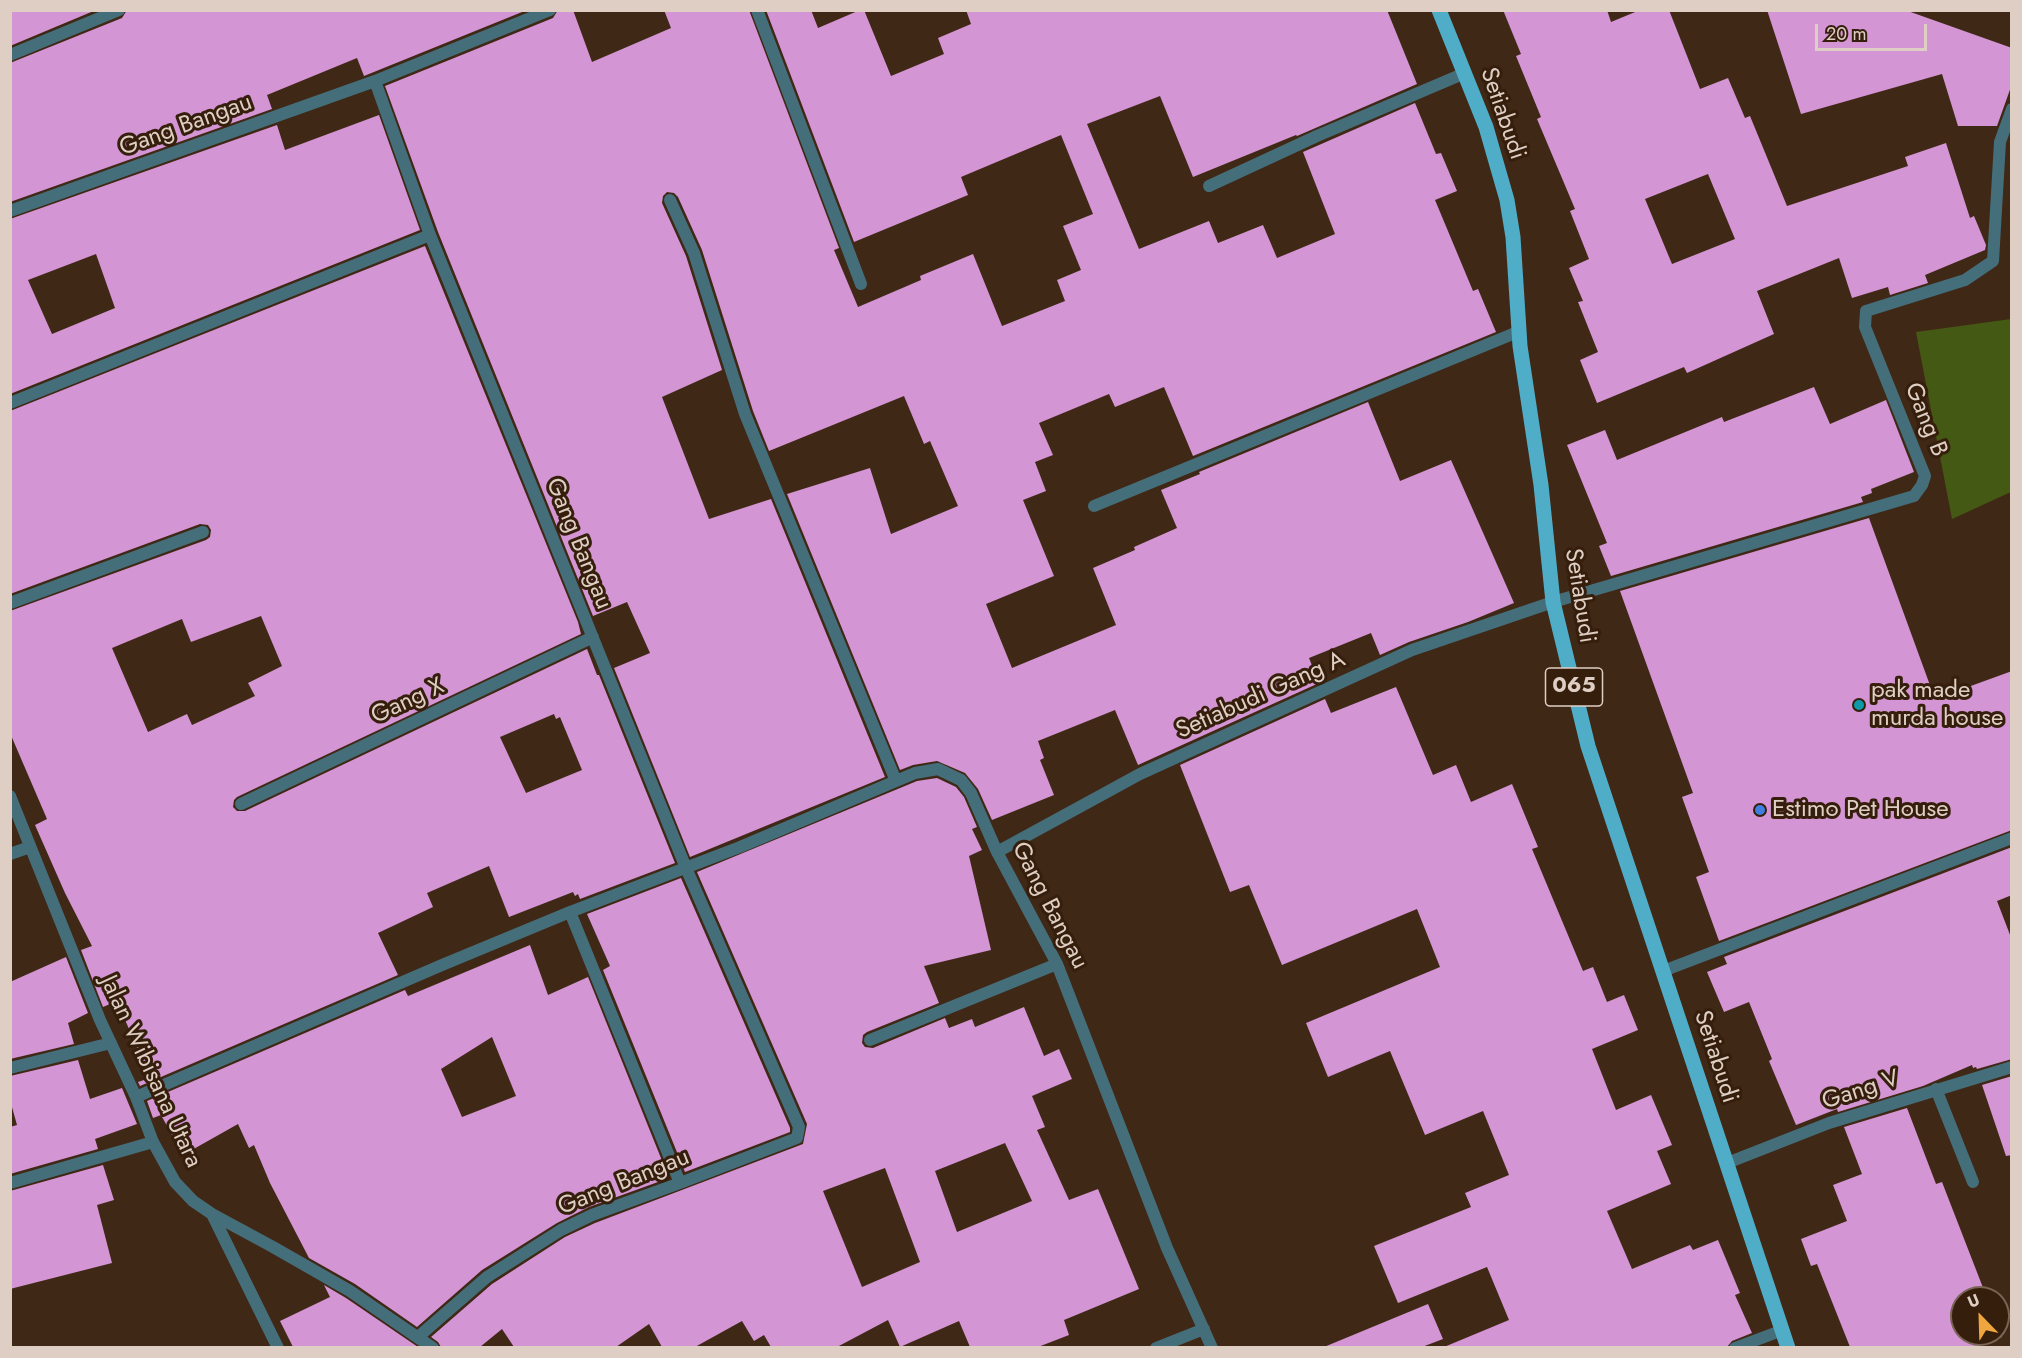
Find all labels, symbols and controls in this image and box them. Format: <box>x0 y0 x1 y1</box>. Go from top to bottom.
scale bar <box>1818 12 1930 50</box>
text: 20 m <box>1826 21 1866 47</box>
street label: Setiabudi <box>1473 64 1531 164</box>
street label: Gang Bangau <box>116 89 256 163</box>
street label: Gang B <box>1897 379 1953 461</box>
street label: Gang Bangau <box>539 474 617 614</box>
street label: Setiabudi <box>1557 547 1601 645</box>
street label: Setiabudi Gang A <box>1172 646 1350 746</box>
road number: 065 <box>1546 668 1602 706</box>
street label: Gang X <box>367 673 449 731</box>
place label: pak made murda house <box>1871 677 2003 733</box>
marker: pak made murda house <box>1852 698 1866 712</box>
place label: Estimo Pet House <box>1772 796 1949 824</box>
marker: Estimo Pet House <box>1753 803 1767 817</box>
street label: Gang Bangau <box>1005 838 1093 974</box>
street label: Jalan Wibisana Utara <box>93 971 207 1173</box>
street label: Setiabudi <box>1687 1007 1743 1107</box>
street label: Gang V <box>1819 1065 1903 1117</box>
street label: Gang Bangau <box>554 1144 694 1222</box>
north arrow <box>1950 1286 2010 1346</box>
text: U <box>1964 1288 1983 1314</box>

